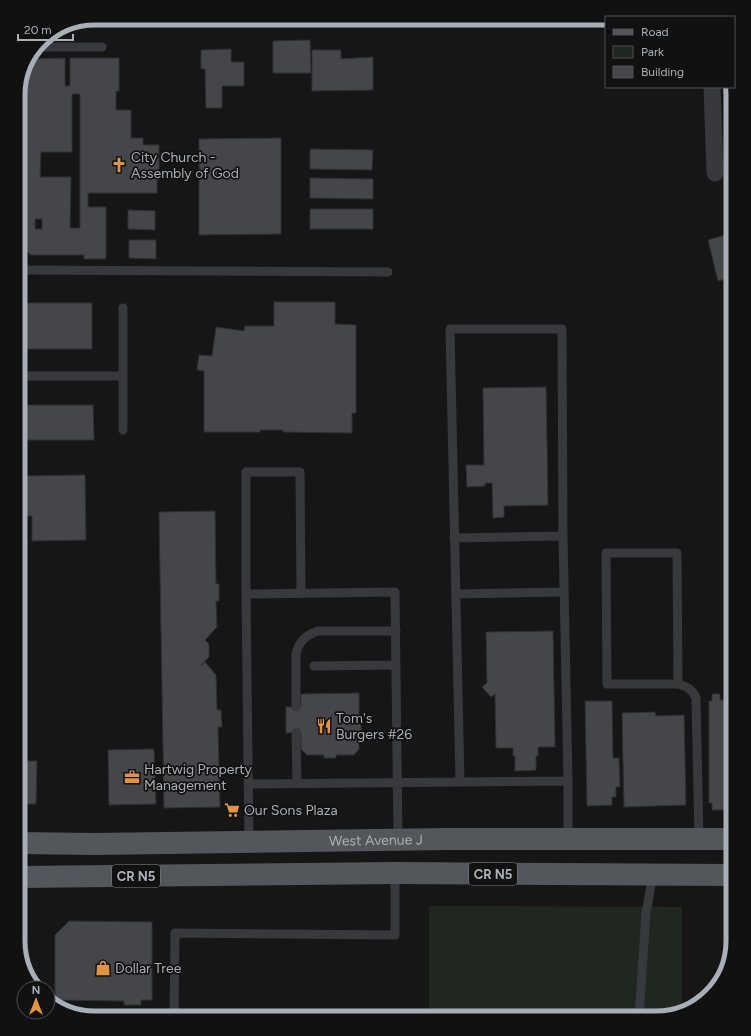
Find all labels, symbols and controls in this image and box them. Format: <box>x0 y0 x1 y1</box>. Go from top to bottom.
scale bar <box>18 16 73 42</box>
legend <box>605 16 735 88</box>
text: 20 m <box>24 23 52 37</box>
text: Road <box>641 25 669 39</box>
text: Park <box>641 45 664 59</box>
text: Building <box>641 65 684 79</box>
place label: City Church - Assembly of God <box>131 149 239 182</box>
church icon: City Church - Assembly of God <box>110 156 128 174</box>
place label: Tom's Burgers #26 <box>336 710 412 743</box>
restaurant icon: Tom's Burgers #26 <box>315 717 333 735</box>
place label: Hartwig Property Management <box>144 761 252 794</box>
office icon: Hartwig Property Management <box>123 768 141 786</box>
supermarket icon: Our Sons Plaza <box>223 801 241 819</box>
place label: Our Sons Plaza <box>244 802 338 819</box>
street label: West Avenue J <box>329 831 423 850</box>
road number: CR N5 <box>469 863 517 885</box>
road number: CR N5 <box>112 865 160 887</box>
shop icon: Dollar Tree <box>94 959 112 977</box>
place label: Dollar Tree <box>115 960 182 977</box>
north arrow <box>16 980 56 1020</box>
text: N <box>32 984 40 997</box>

